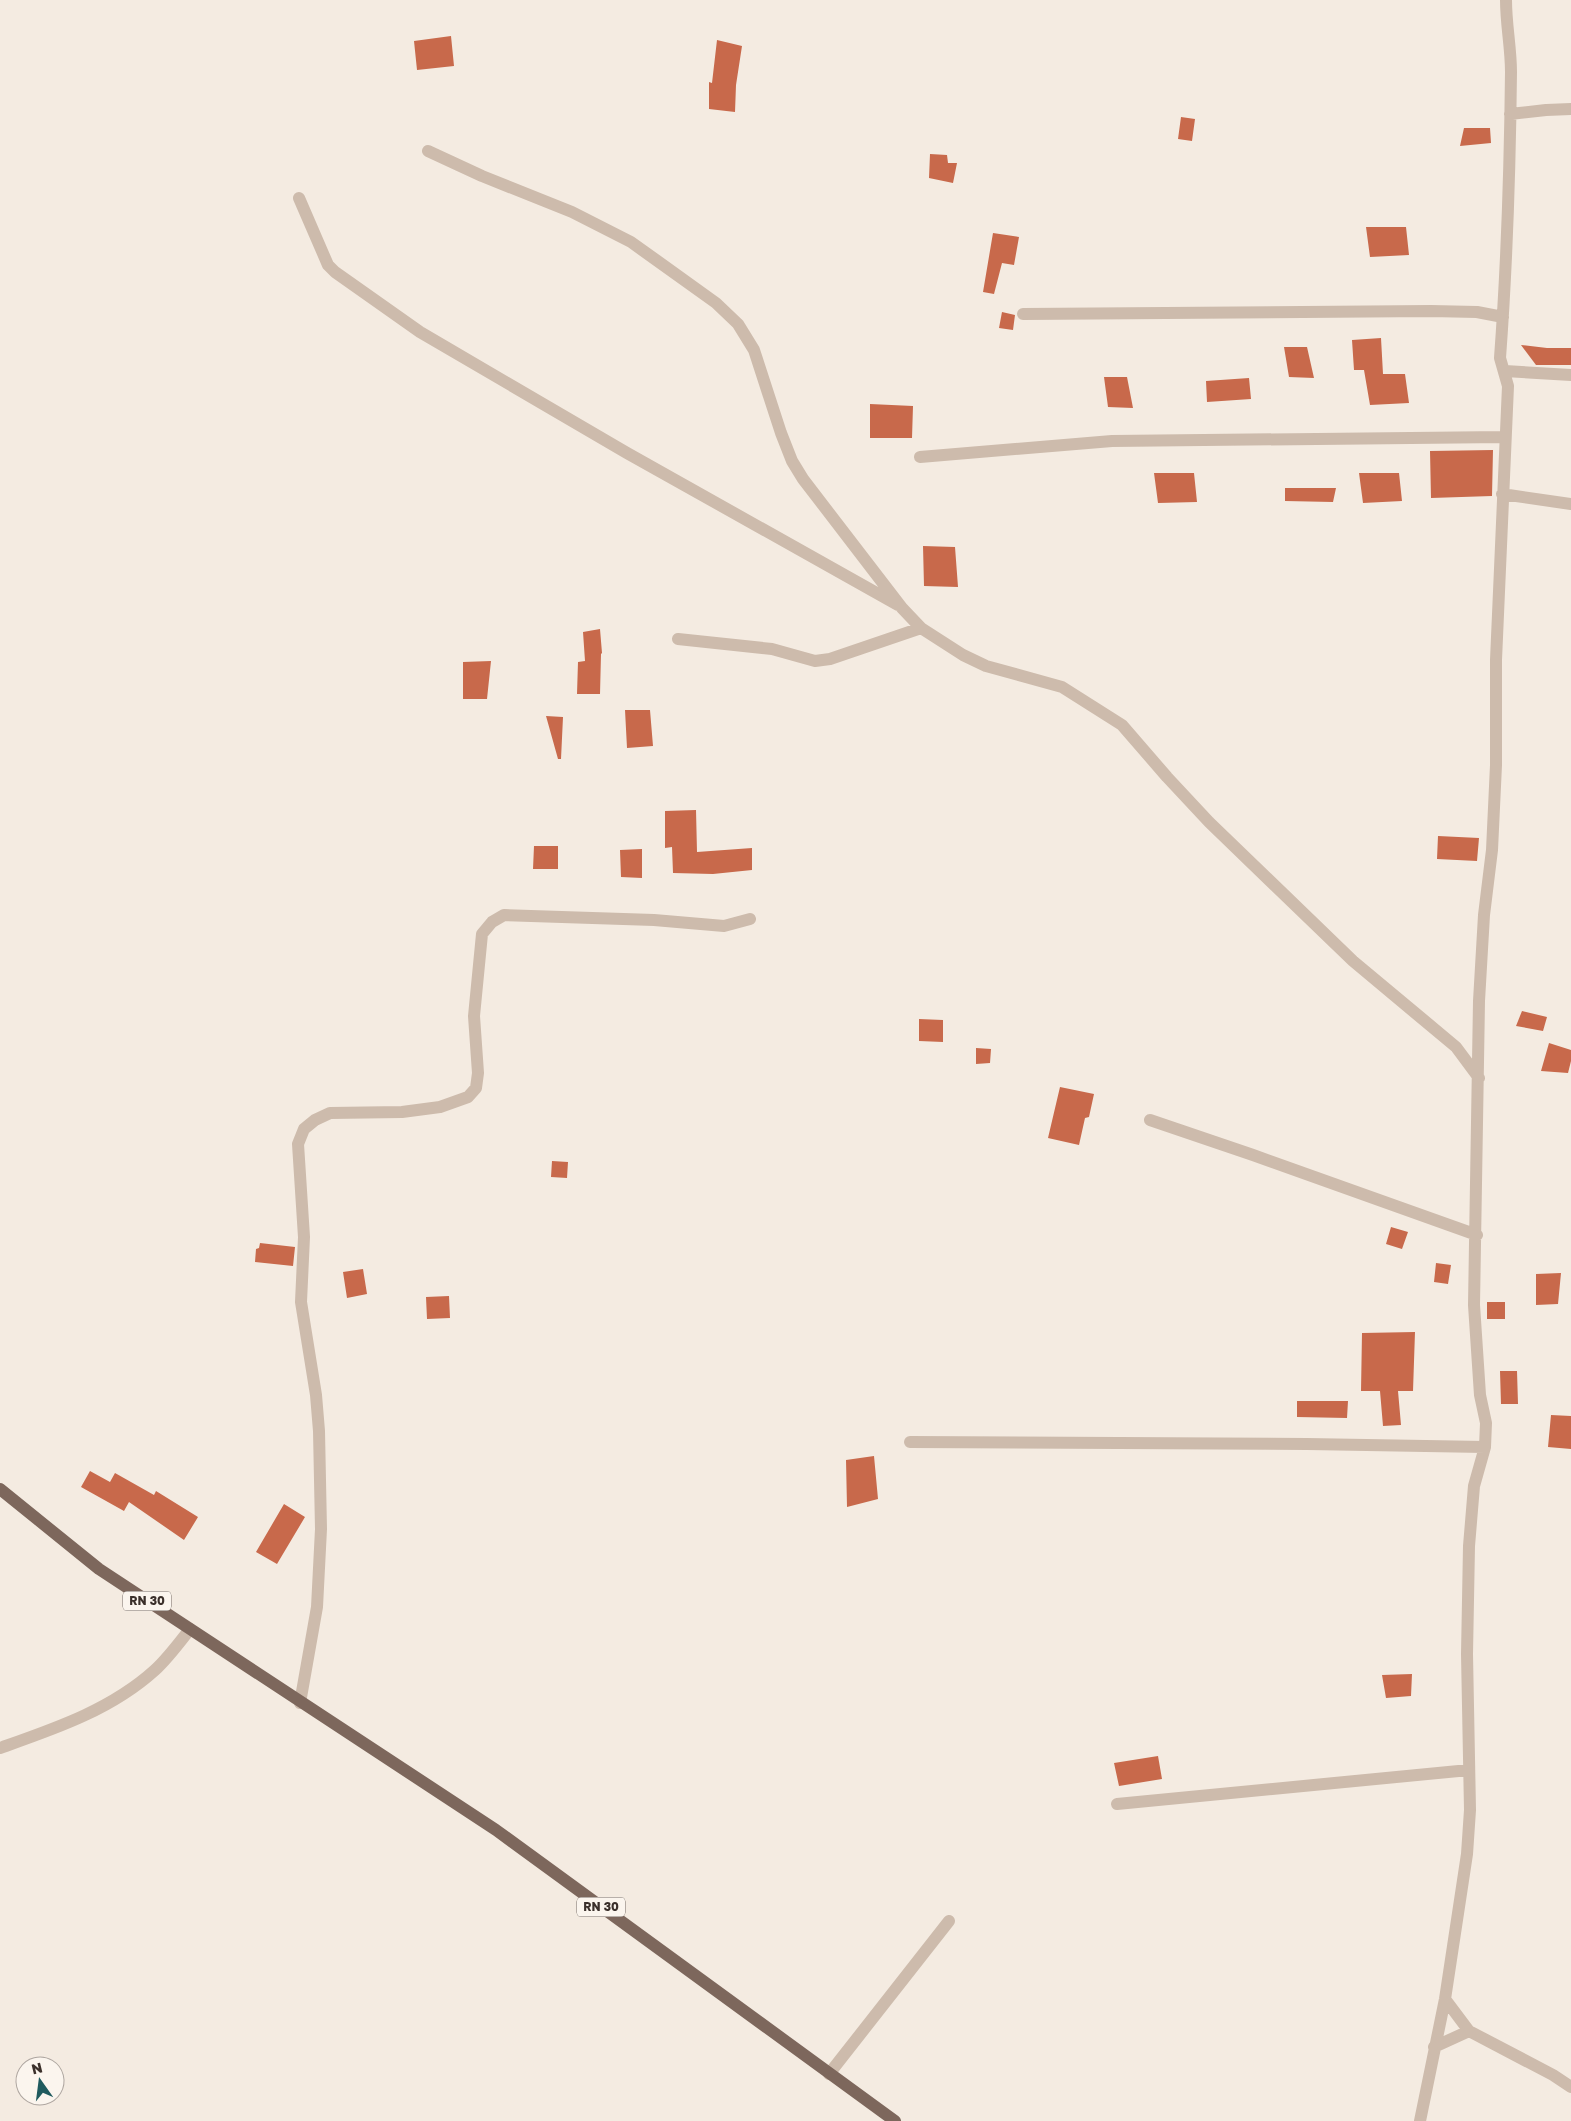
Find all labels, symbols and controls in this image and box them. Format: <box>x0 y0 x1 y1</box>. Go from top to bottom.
road number: RN 30 <box>123 1592 171 1610</box>
road number: RN 30 <box>577 1898 625 1916</box>
north arrow <box>15 2056 65 2106</box>
text: N <box>30 2058 44 2077</box>

